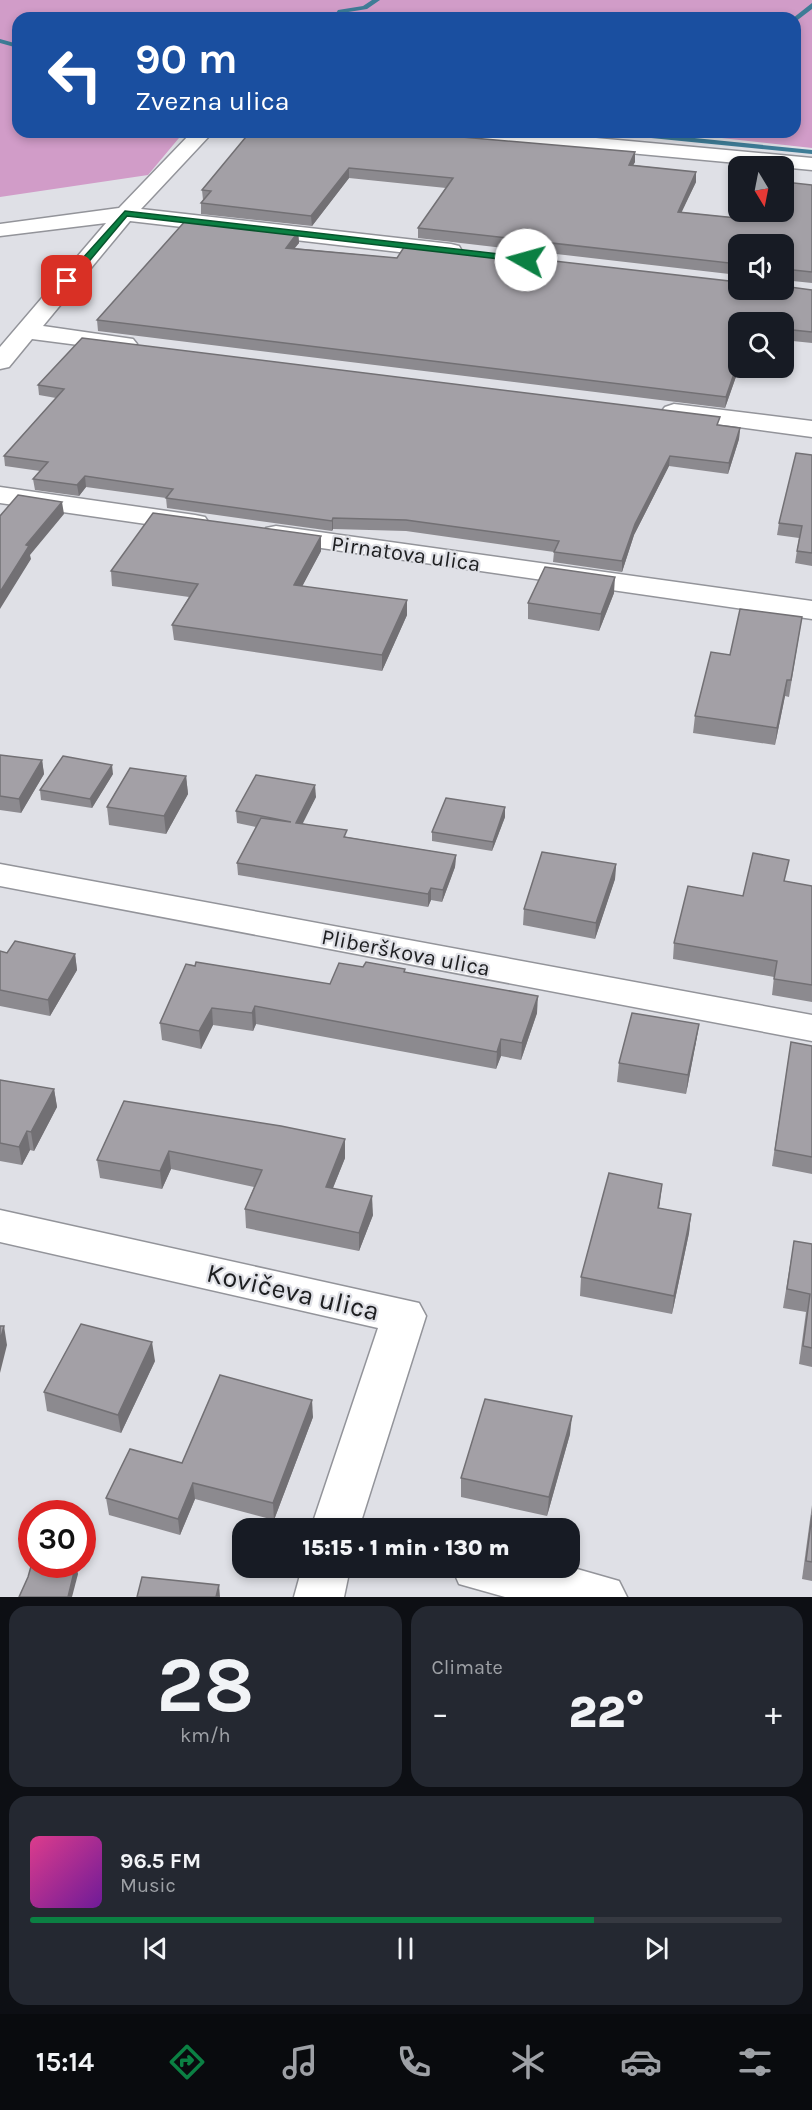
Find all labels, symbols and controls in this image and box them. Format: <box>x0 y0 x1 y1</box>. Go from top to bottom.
text: 90 m <box>135 34 238 84</box>
icon: left <box>36 36 114 114</box>
text: Zvezna ulica <box>135 85 290 117</box>
north arrow <box>728 156 794 222</box>
map controls <box>728 156 794 378</box>
position arrow <box>494 228 558 292</box>
button: sound <box>728 234 794 300</box>
pin <box>41 255 92 306</box>
icon: arrive <box>50 264 83 297</box>
button: search <box>728 312 794 378</box>
street label: Pirnatova ulica <box>330 531 482 577</box>
street label: Pliberškova ulica <box>319 924 492 982</box>
street label: Kovičeva ulica <box>204 1257 382 1327</box>
speed limit sign: 30 <box>18 1500 96 1578</box>
text: 15:15 · 1 min · 130 m <box>302 1535 510 1561</box>
text: 28 <box>156 1639 254 1731</box>
text: Climate <box>432 1656 503 1679</box>
text: 22° <box>568 1686 645 1738</box>
text: − <box>432 1694 449 1732</box>
text: + <box>765 1694 782 1732</box>
text: km/h <box>180 1724 231 1747</box>
text: 96.5 FM <box>120 1848 201 1874</box>
text: Music <box>120 1874 176 1897</box>
icon: previous <box>139 1932 172 1965</box>
icon: pause <box>389 1932 422 1965</box>
icon: next <box>640 1932 673 1965</box>
icon: directions <box>166 2041 208 2083</box>
icon: music <box>279 2041 321 2083</box>
icon: phone <box>393 2041 435 2083</box>
icon: climate <box>507 2041 549 2083</box>
icon: car <box>620 2041 662 2083</box>
icon: filters <box>734 2041 776 2083</box>
text: 15:14 <box>36 2046 94 2078</box>

